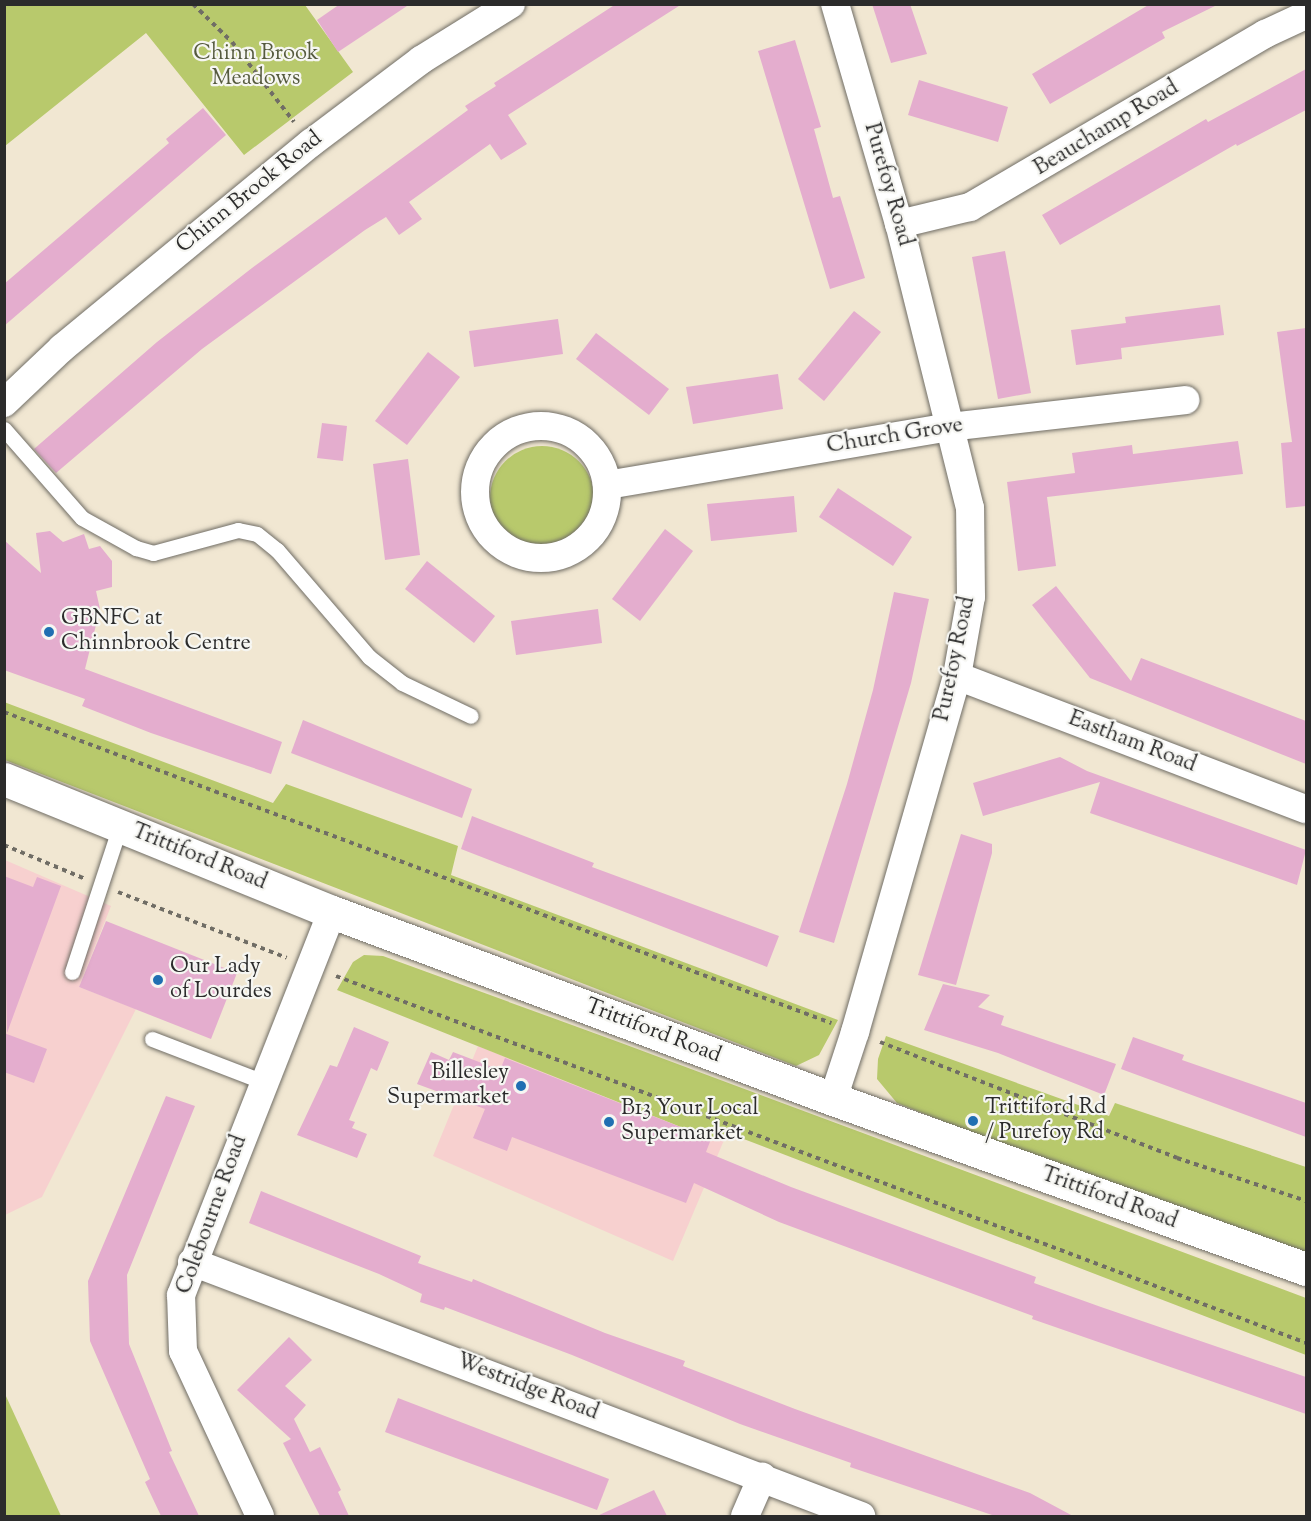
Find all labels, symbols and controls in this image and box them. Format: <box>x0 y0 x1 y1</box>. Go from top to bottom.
park label: Chinn Brook Meadows <box>193 41 319 92</box>
street label: Beauchamp Road <box>1030 75 1184 183</box>
street label: Purefoy Road <box>857 120 917 250</box>
street label: Chinn Brook Road <box>172 126 328 260</box>
street label: Church Grove <box>825 413 965 461</box>
street label: Purefoy Road <box>930 594 982 724</box>
place label: GBNFC at Chinnbrook Centre <box>61 606 251 658</box>
marker: GBNFC at Chinnbrook Centre <box>42 625 56 639</box>
street label: Eastham Road <box>1064 706 1200 780</box>
street label: Trittiford Road <box>128 819 270 897</box>
place label: Our Lady of Lourdes <box>170 954 272 1005</box>
marker: Our Lady of Lourdes <box>151 973 165 987</box>
street label: Trittiford Road <box>581 994 725 1070</box>
place label: Billesley Supermarket <box>387 1060 509 1112</box>
marker: Billesley Supermarket <box>514 1079 528 1093</box>
place label: Trittiford Rd / Purefoy Rd <box>985 1095 1106 1146</box>
place label: B13 Your Local Supermarket <box>621 1096 759 1148</box>
marker: Trittiford Rd / Purefoy Rd <box>966 1114 980 1128</box>
marker: B13 Your Local Supermarket <box>602 1115 616 1129</box>
street label: Colebourne Road <box>172 1132 254 1298</box>
street label: Trittiford Road <box>1037 1162 1181 1236</box>
street label: Westridge Road <box>452 1349 602 1427</box>

